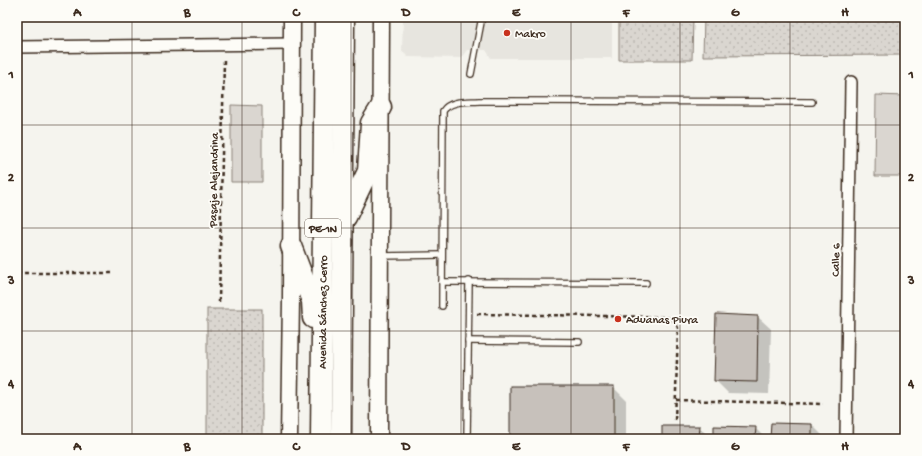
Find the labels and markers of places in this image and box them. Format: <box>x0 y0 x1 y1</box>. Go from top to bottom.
marker: Makro <box>502 28 512 38</box>
place label: Makro <box>515 28 546 42</box>
marker: Aduanas Piura <box>613 314 623 324</box>
place label: Aduanas Piura <box>626 314 698 328</box>

